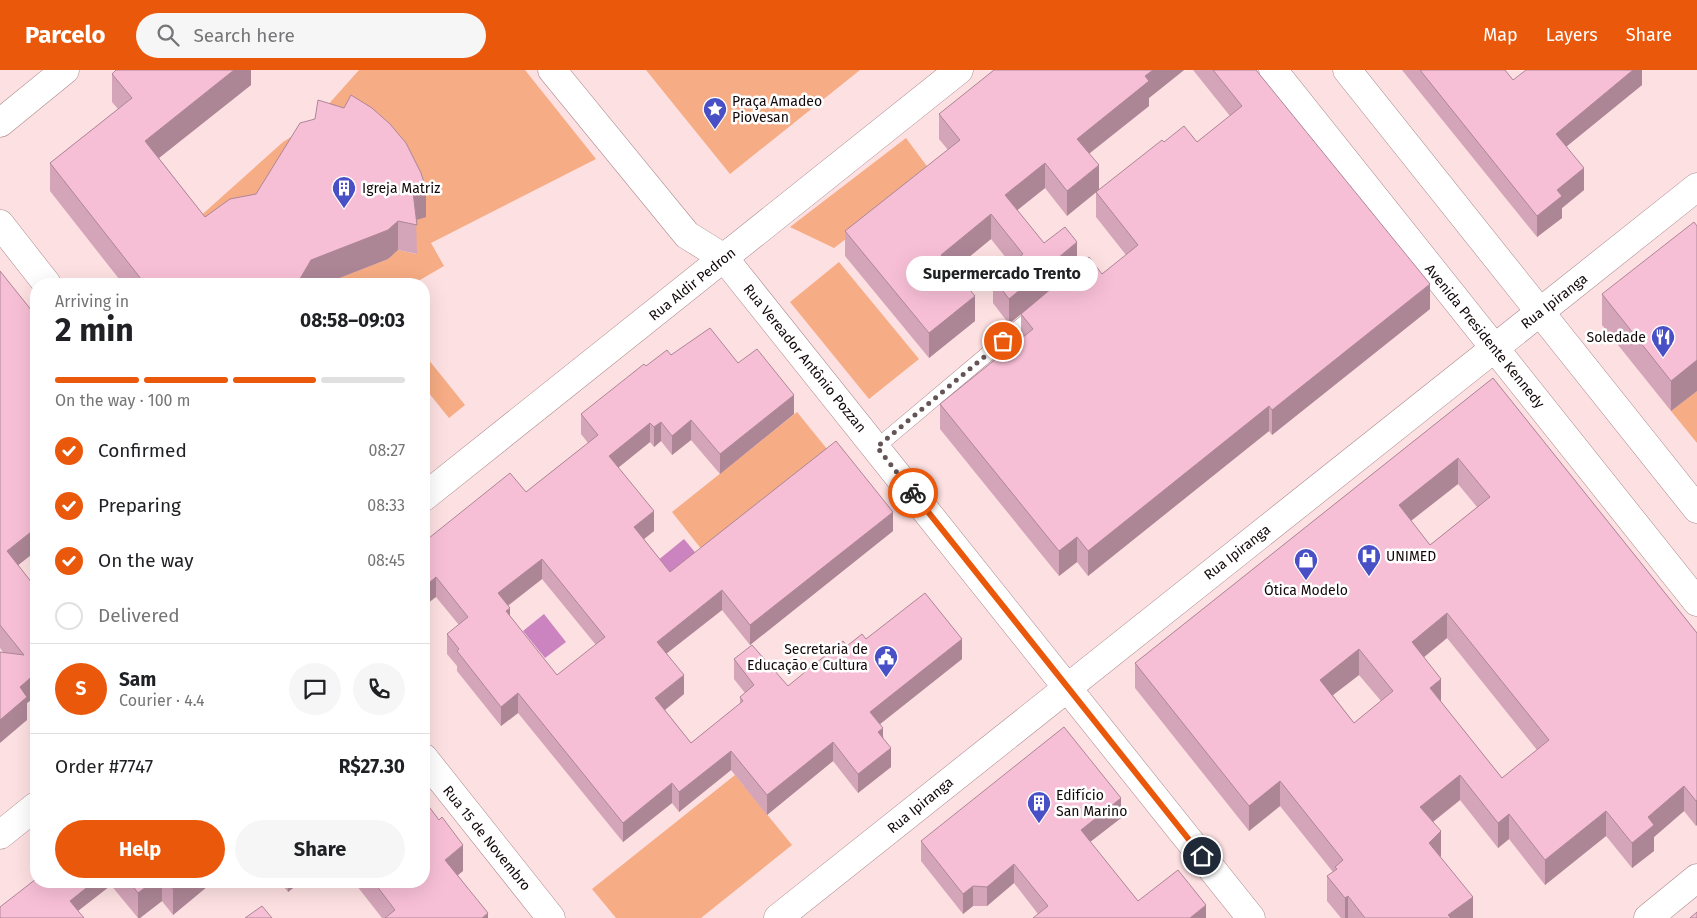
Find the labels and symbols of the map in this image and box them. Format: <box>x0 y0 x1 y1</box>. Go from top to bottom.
place label: Praça Amadeo Piovesan <box>732 93 822 126</box>
place icon: Praça Amadeo Piovesan <box>702 96 728 130</box>
building icon: Igreja Matriz <box>331 175 357 209</box>
place label: Igreja Matriz <box>362 180 440 197</box>
street label: Rua Aldir Pedron <box>646 244 739 325</box>
callout: Supermercado Trento <box>907 256 1099 291</box>
street label: Avenida Presidente Kennedy <box>1421 261 1548 412</box>
street label: Rua Ipiranga <box>1518 270 1591 333</box>
street label: Rua Vereador Antônio Pozzan <box>740 281 870 436</box>
pin <box>982 320 1024 362</box>
restaurant icon: Soledade <box>1650 324 1676 358</box>
place label: Soledade <box>1587 329 1646 346</box>
courier <box>888 468 938 518</box>
street label: Rua Ipiranga <box>1201 521 1274 584</box>
hospital icon: UNIMED <box>1356 543 1382 577</box>
shop icon: Ótica Modelo <box>1293 547 1319 581</box>
place label: UNIMED <box>1386 548 1436 565</box>
place label: Ótica Modelo <box>1264 581 1348 599</box>
place label: Secretaria de Educação e Cultura <box>747 641 868 674</box>
public building icon: Secretaria de Educação e Cultura <box>873 644 899 678</box>
street label: Rua Ipiranga <box>884 774 957 837</box>
street label: Rua 15 de Novembro <box>439 782 534 894</box>
place label: Edifício San Marino <box>1056 787 1127 820</box>
building icon: Edifício San Marino <box>1026 790 1052 824</box>
pin <box>1181 835 1223 877</box>

